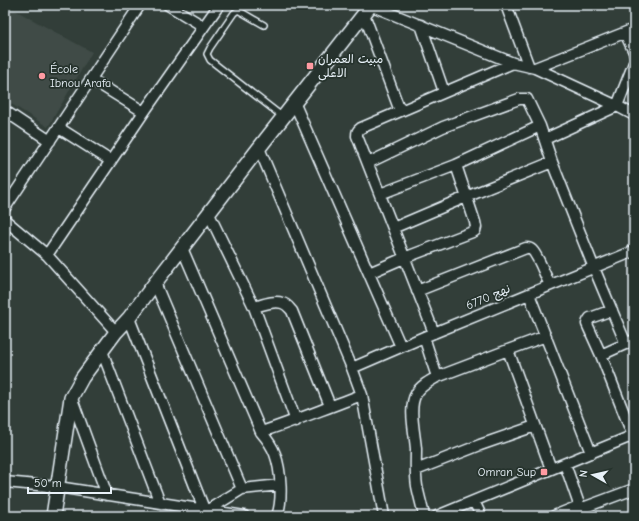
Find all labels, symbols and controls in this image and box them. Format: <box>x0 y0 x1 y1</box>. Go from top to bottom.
place label: مبيت العمران الاعلى <box>318 52 383 81</box>
marker: مبيت العمران الاعلى <box>305 61 315 71</box>
place label: École Ibnou Arafa <box>50 62 111 90</box>
marker: École Ibnou Arafa <box>37 71 47 81</box>
street label: نهج 6770 <box>464 281 513 314</box>
north arrow <box>573 455 613 495</box>
place label: Omran Sup <box>478 465 536 479</box>
marker: Omran Sup <box>539 467 549 477</box>
scale bar <box>28 469 111 495</box>
text: N <box>577 469 591 478</box>
text: 50 m <box>34 476 62 490</box>

